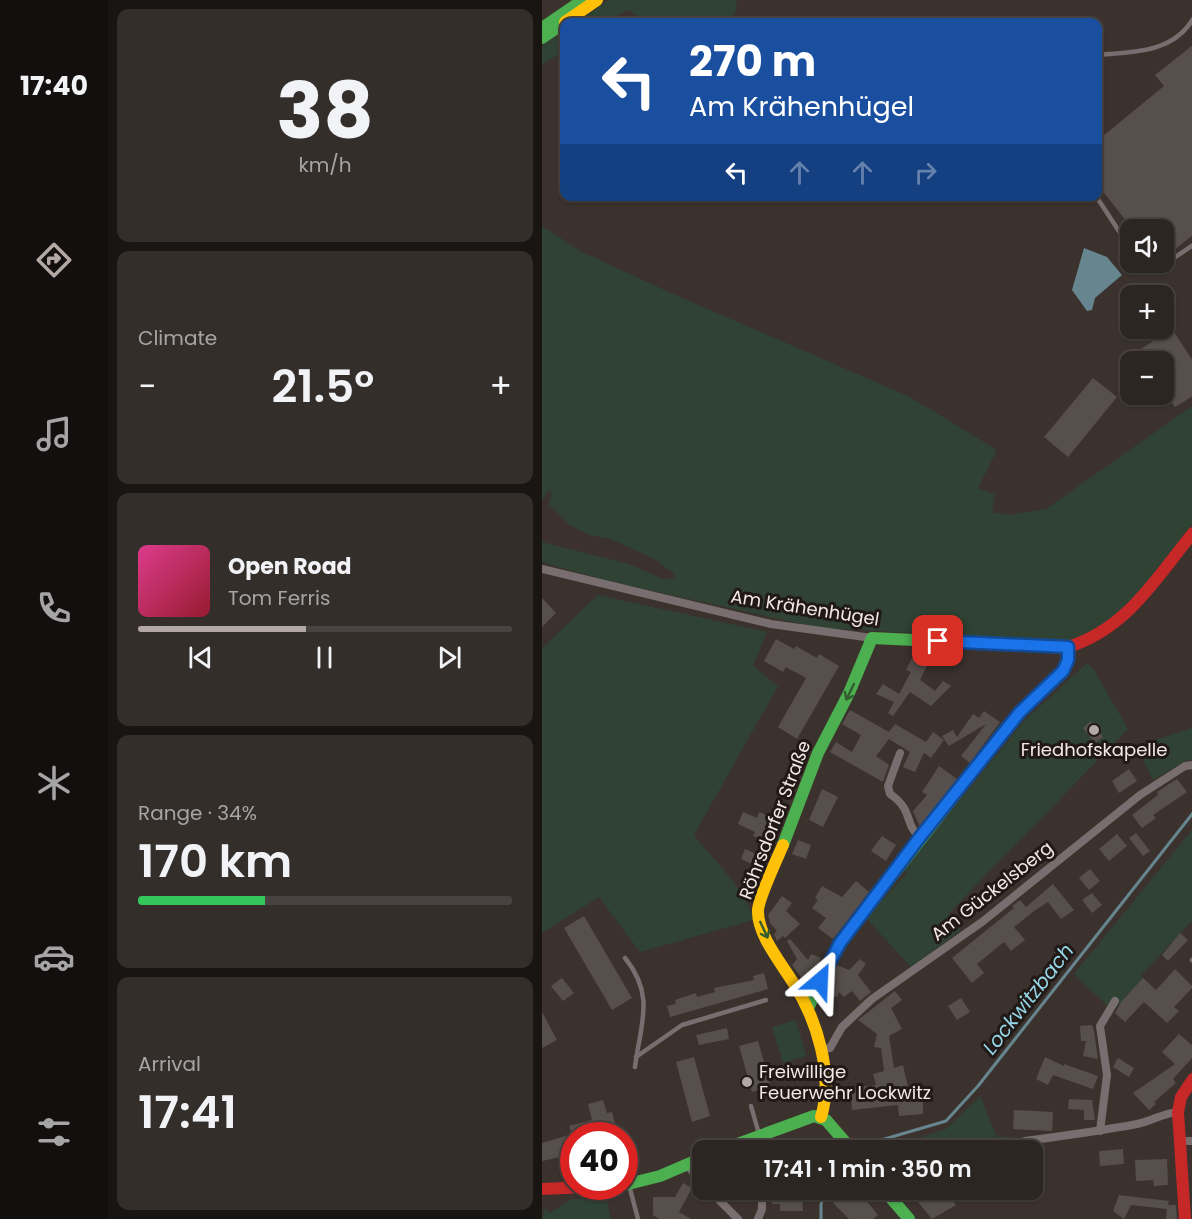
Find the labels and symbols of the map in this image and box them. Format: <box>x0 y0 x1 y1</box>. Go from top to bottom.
street label: Am Krähenhügel <box>729 583 881 632</box>
pin <box>912 615 963 666</box>
one-way arrow <box>843 682 855 700</box>
marker: Friedhofskapelle <box>1087 723 1101 737</box>
street label: Röhrsdorfer Straße <box>733 737 816 903</box>
place label: Friedhofskapelle <box>1021 737 1167 762</box>
street label: Am Gückelsberg <box>926 835 1058 946</box>
one-way arrow <box>759 920 771 938</box>
water label: Lockwitzbach <box>976 938 1080 1060</box>
position arrow <box>788 949 852 1013</box>
place label: Freiwillige Feuerwehr Lockwitz <box>759 1059 931 1105</box>
marker: Freiwillige Feuerwehr Lockwitz <box>740 1075 754 1089</box>
speed limit sign: 40 <box>560 1122 638 1200</box>

